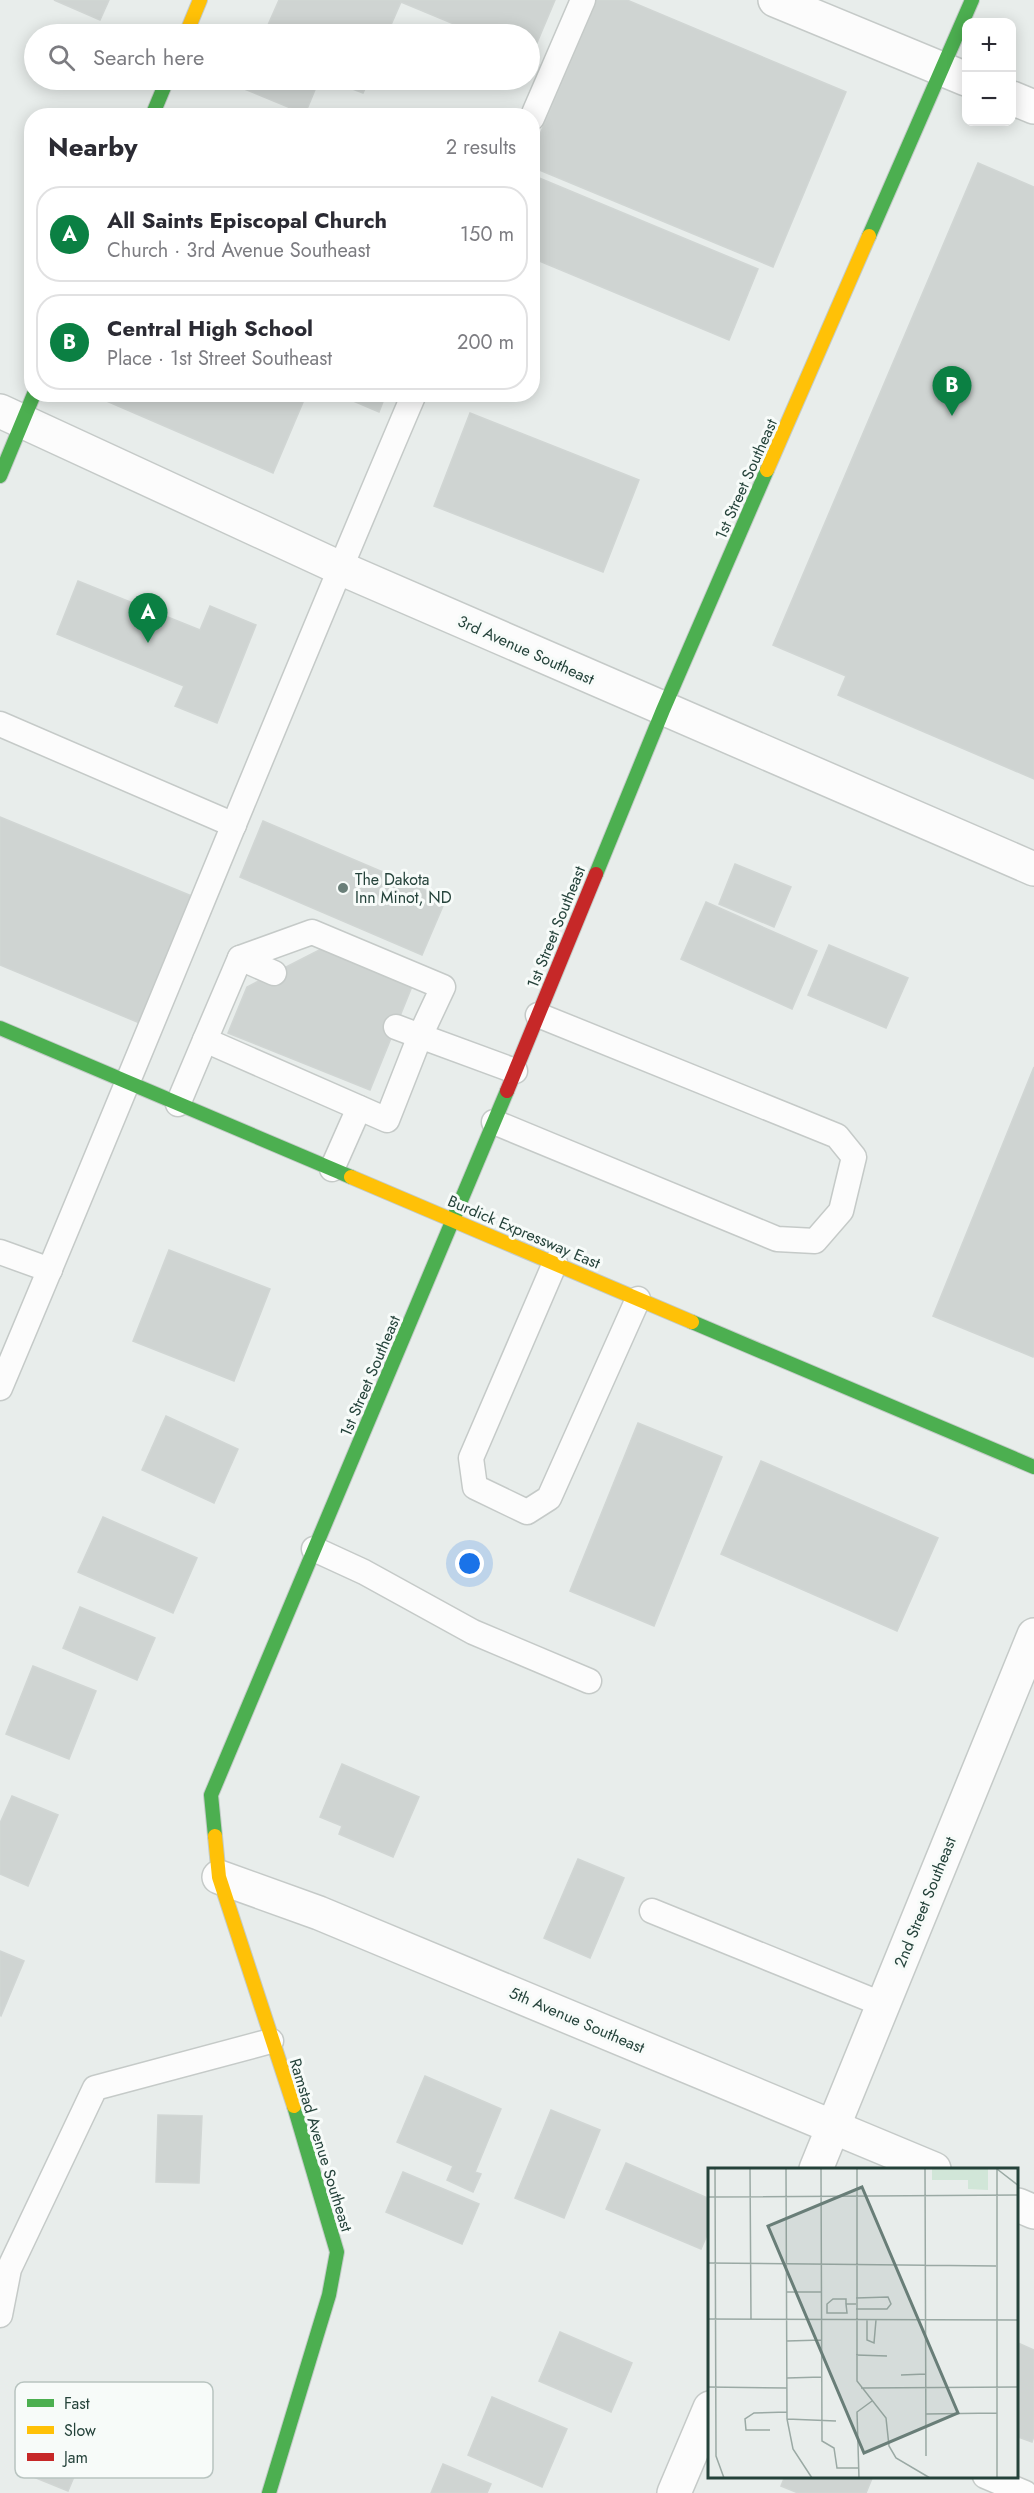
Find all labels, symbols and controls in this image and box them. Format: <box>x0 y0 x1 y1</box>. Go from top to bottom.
map controls <box>962 18 1016 126</box>
button: + <box>962 18 1016 72</box>
search box <box>24 24 540 90</box>
icon: search <box>45 41 78 74</box>
text: Search here <box>93 41 204 73</box>
button: − <box>962 72 1016 126</box>
text: Nearby <box>48 128 137 166</box>
text: 2 results <box>446 133 516 162</box>
text: All Saints Episcopal Church <box>107 204 387 236</box>
text: A <box>62 220 77 249</box>
text: 150 m <box>460 220 514 249</box>
text: Church · 3rd Avenue Southeast <box>107 236 370 265</box>
text: Central High School <box>107 312 313 344</box>
text: B <box>63 328 76 357</box>
text: 200 m <box>457 328 514 357</box>
text: Place · 1st Street Southeast <box>107 344 332 373</box>
pin: B <box>932 366 972 416</box>
street label: 1st Street Southeast <box>709 415 783 543</box>
pin: A <box>128 594 168 643</box>
street label: 3rd Avenue Southeast <box>454 610 598 690</box>
street label: 1st Street Southeast <box>521 862 591 991</box>
place label: The Dakota Inn Minot, ND <box>355 868 452 909</box>
marker: The Dakota Inn Minot, ND <box>336 881 350 895</box>
street label: Burdick Expressway East <box>444 1189 604 1275</box>
street label: 1st Street Southeast <box>334 1312 406 1440</box>
your location <box>455 1549 484 1578</box>
street label: 2nd Street Southeast <box>888 1833 962 1971</box>
street label: 5th Avenue Southeast <box>506 1981 648 2059</box>
street label: Ramstad Avenue Southeast <box>284 2056 358 2235</box>
inset map <box>708 2168 1019 2478</box>
legend <box>15 2382 213 2478</box>
text: Fast <box>64 2392 90 2415</box>
text: Slow <box>64 2419 96 2442</box>
text: Jam <box>62 2446 88 2469</box>

